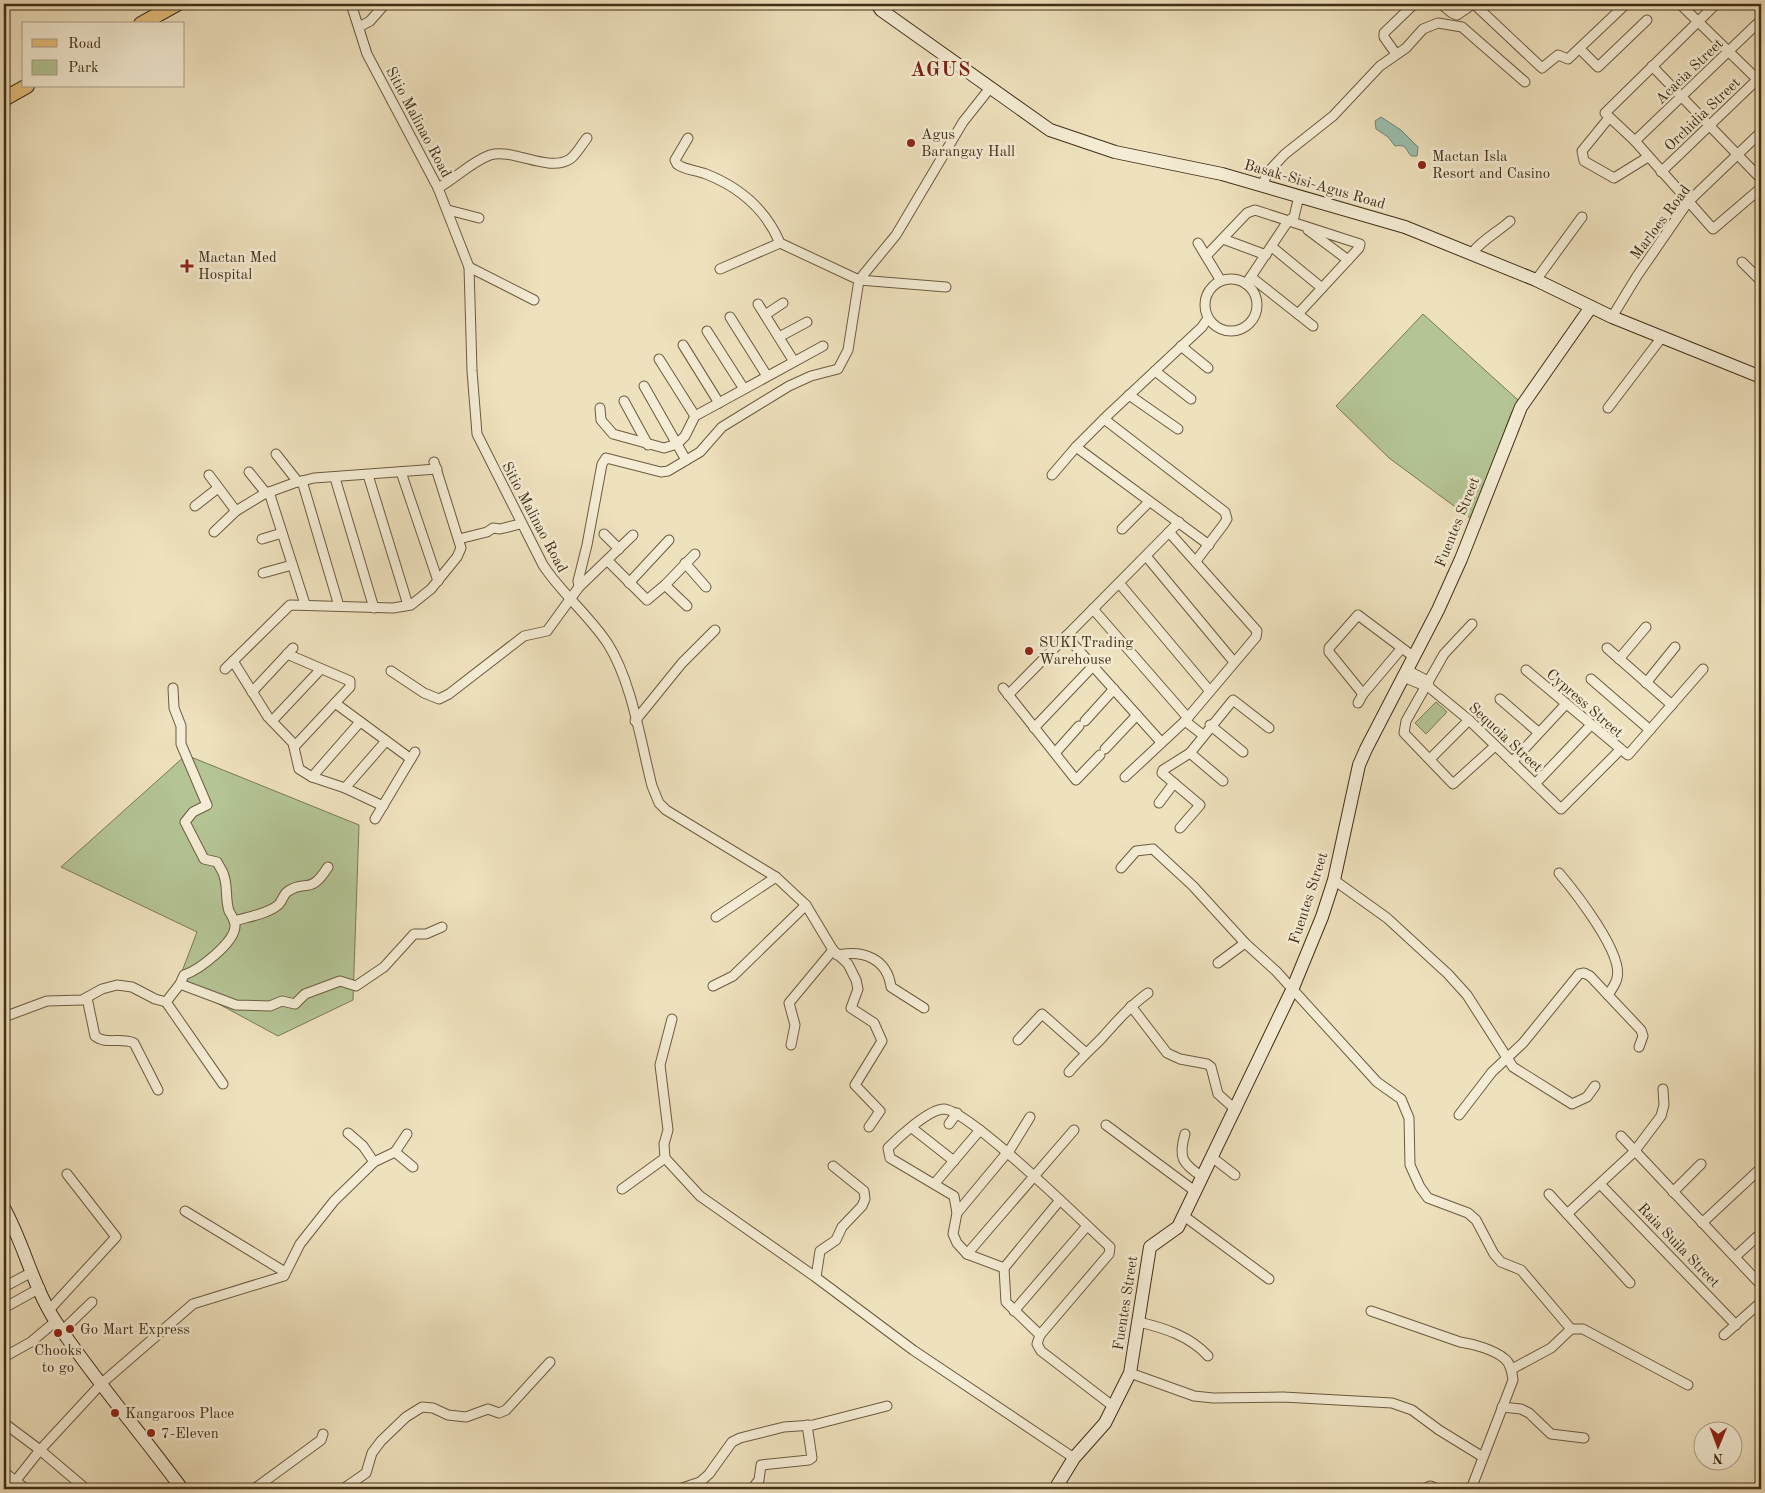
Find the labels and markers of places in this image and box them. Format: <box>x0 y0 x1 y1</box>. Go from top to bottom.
place label: Agus Barangay Hall <box>921 128 1015 160</box>
marker: Agus Barangay Hall <box>905 137 917 149</box>
place label: Mactan Isla Resort and Casino <box>1432 150 1550 182</box>
marker: Mactan Isla Resort and Casino <box>1416 159 1428 171</box>
place label: Mactan Med Hospital <box>198 251 277 283</box>
marker: Mactan Med Hospital <box>180 259 194 273</box>
place label: SUKI Trading Warehouse <box>1039 636 1133 668</box>
marker: SUKI Trading Warehouse <box>1023 645 1035 657</box>
marker: Go Mart Express <box>64 1323 76 1335</box>
place label: Go Mart Express <box>80 1323 190 1338</box>
marker: Chooks to go <box>52 1327 64 1339</box>
place label: Chooks to go <box>34 1344 82 1376</box>
marker: Kangaroos Place <box>109 1407 121 1419</box>
place label: Kangaroos Place <box>125 1407 234 1422</box>
marker: 7-Eleven <box>145 1427 157 1439</box>
place label: 7-Eleven <box>161 1427 219 1442</box>

